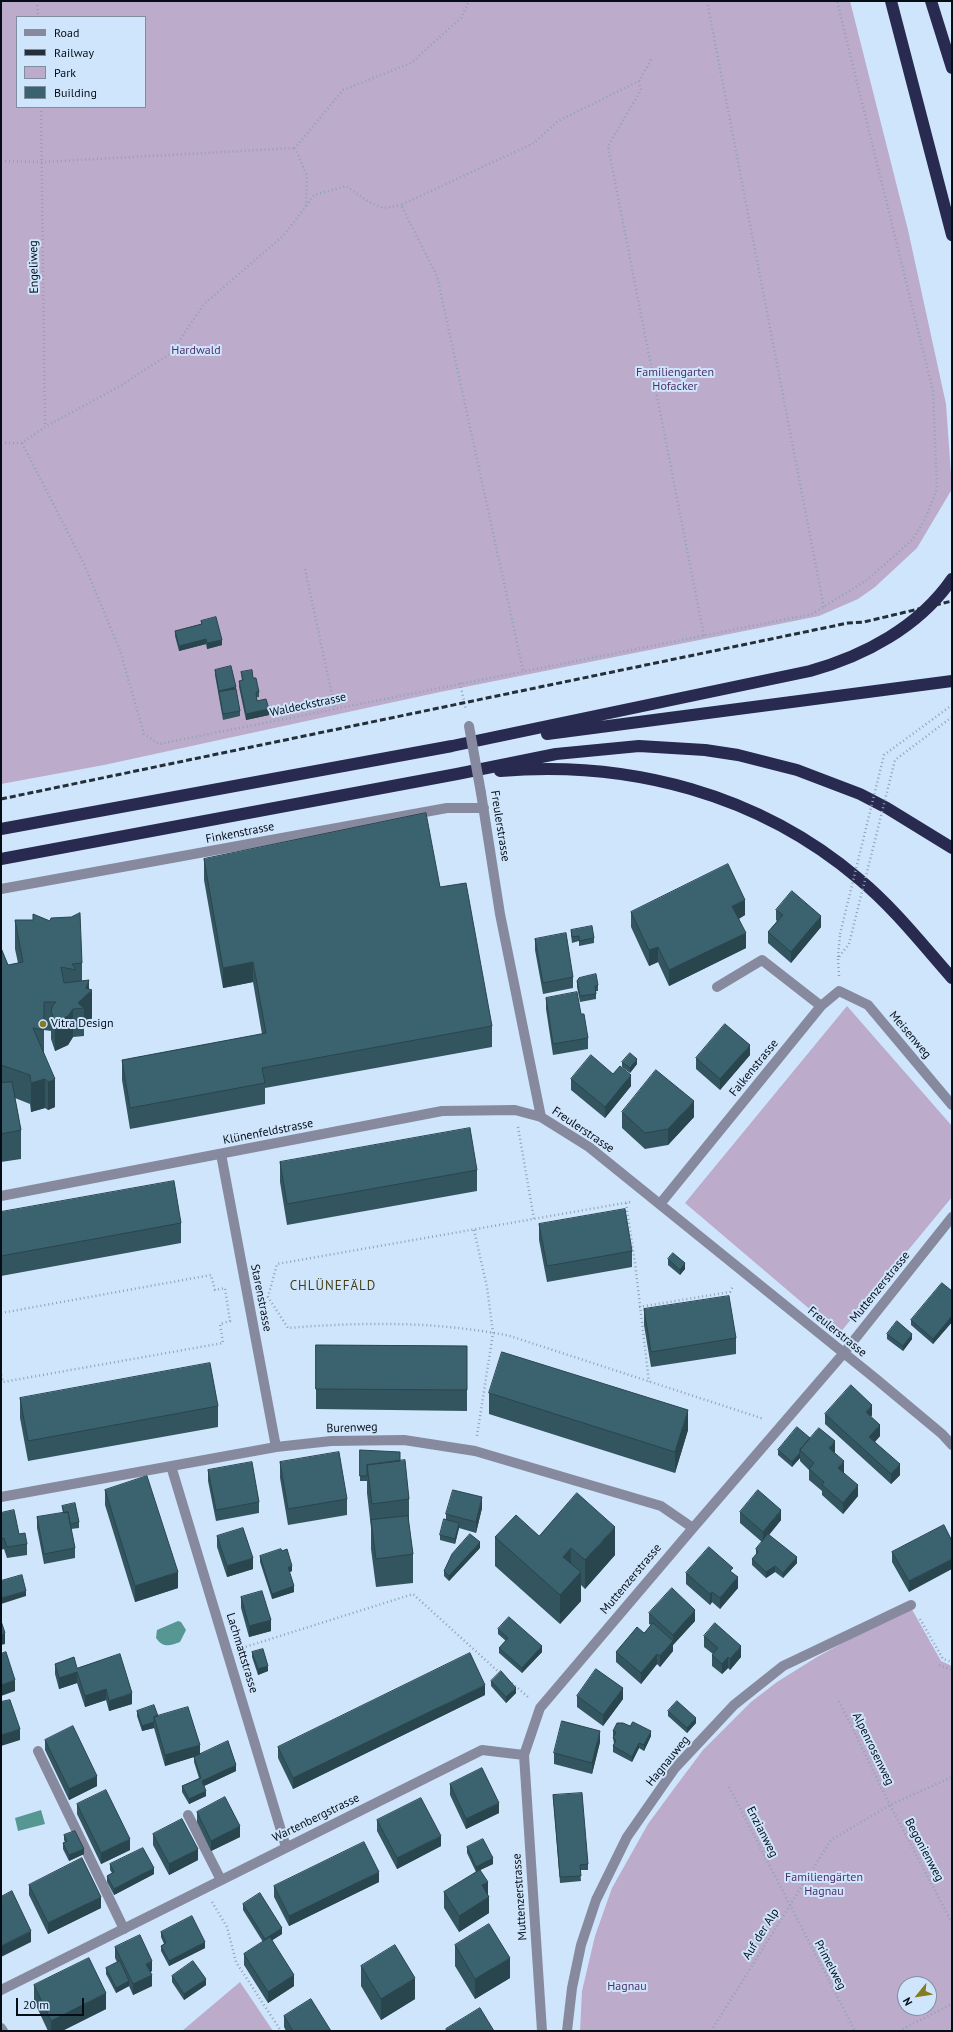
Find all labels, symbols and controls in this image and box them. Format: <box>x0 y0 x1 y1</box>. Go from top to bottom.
legend <box>16 16 146 108</box>
text: Road <box>54 25 79 40</box>
text: Railway <box>54 45 94 60</box>
text: Park <box>54 65 76 80</box>
text: Building <box>54 85 97 100</box>
street label: Engeliweg <box>26 240 42 294</box>
park label: Hardwald <box>171 344 221 358</box>
park label: Familiengarten Hofacker <box>636 366 714 394</box>
street label: Waldeckstrasse <box>268 690 348 720</box>
street label: Freulerstrasse <box>487 789 513 863</box>
street label: Finkenstrasse <box>204 819 276 847</box>
street label: Meisenweg <box>886 1008 934 1062</box>
place label: Vitra Design <box>51 1017 114 1031</box>
marker: Vitra Design <box>38 1019 48 1029</box>
street label: Falkenstrasse <box>727 1037 781 1099</box>
street label: Freulerstrasse <box>549 1104 617 1156</box>
street label: Klünenfeldstrasse <box>222 1116 314 1148</box>
street label: Muttenzerstrasse <box>847 1249 913 1325</box>
street label: Starenstrasse <box>247 1263 275 1333</box>
district label: CHLÜNEFÄLD <box>290 1278 376 1294</box>
street label: Freulerstrasse <box>805 1304 869 1360</box>
street label: Burenweg <box>326 1420 378 1436</box>
street label: Muttenzerstrasse <box>597 1541 665 1617</box>
street label: Lachmattstrasse <box>223 1611 261 1695</box>
street label: Alpenrosenweg <box>849 1710 897 1788</box>
street label: Hagnauweg <box>643 1733 693 1789</box>
street label: Wartenbergstrasse <box>270 1791 362 1845</box>
street label: Enzianweg <box>743 1804 781 1860</box>
street label: Begonienweg <box>901 1816 947 1884</box>
street label: Muttenzerstrasse <box>510 1853 530 1941</box>
park label: Familiengärten Hagnau <box>785 1871 863 1899</box>
street label: Auf der Alp <box>740 1906 782 1962</box>
street label: Primelweg <box>811 1938 849 1992</box>
north arrow <box>897 1976 937 2016</box>
park label: Hagnau <box>607 1980 647 1994</box>
scale bar <box>18 1990 86 2016</box>
text: N <box>900 1995 915 2008</box>
text: 20 m <box>23 1997 49 2012</box>

